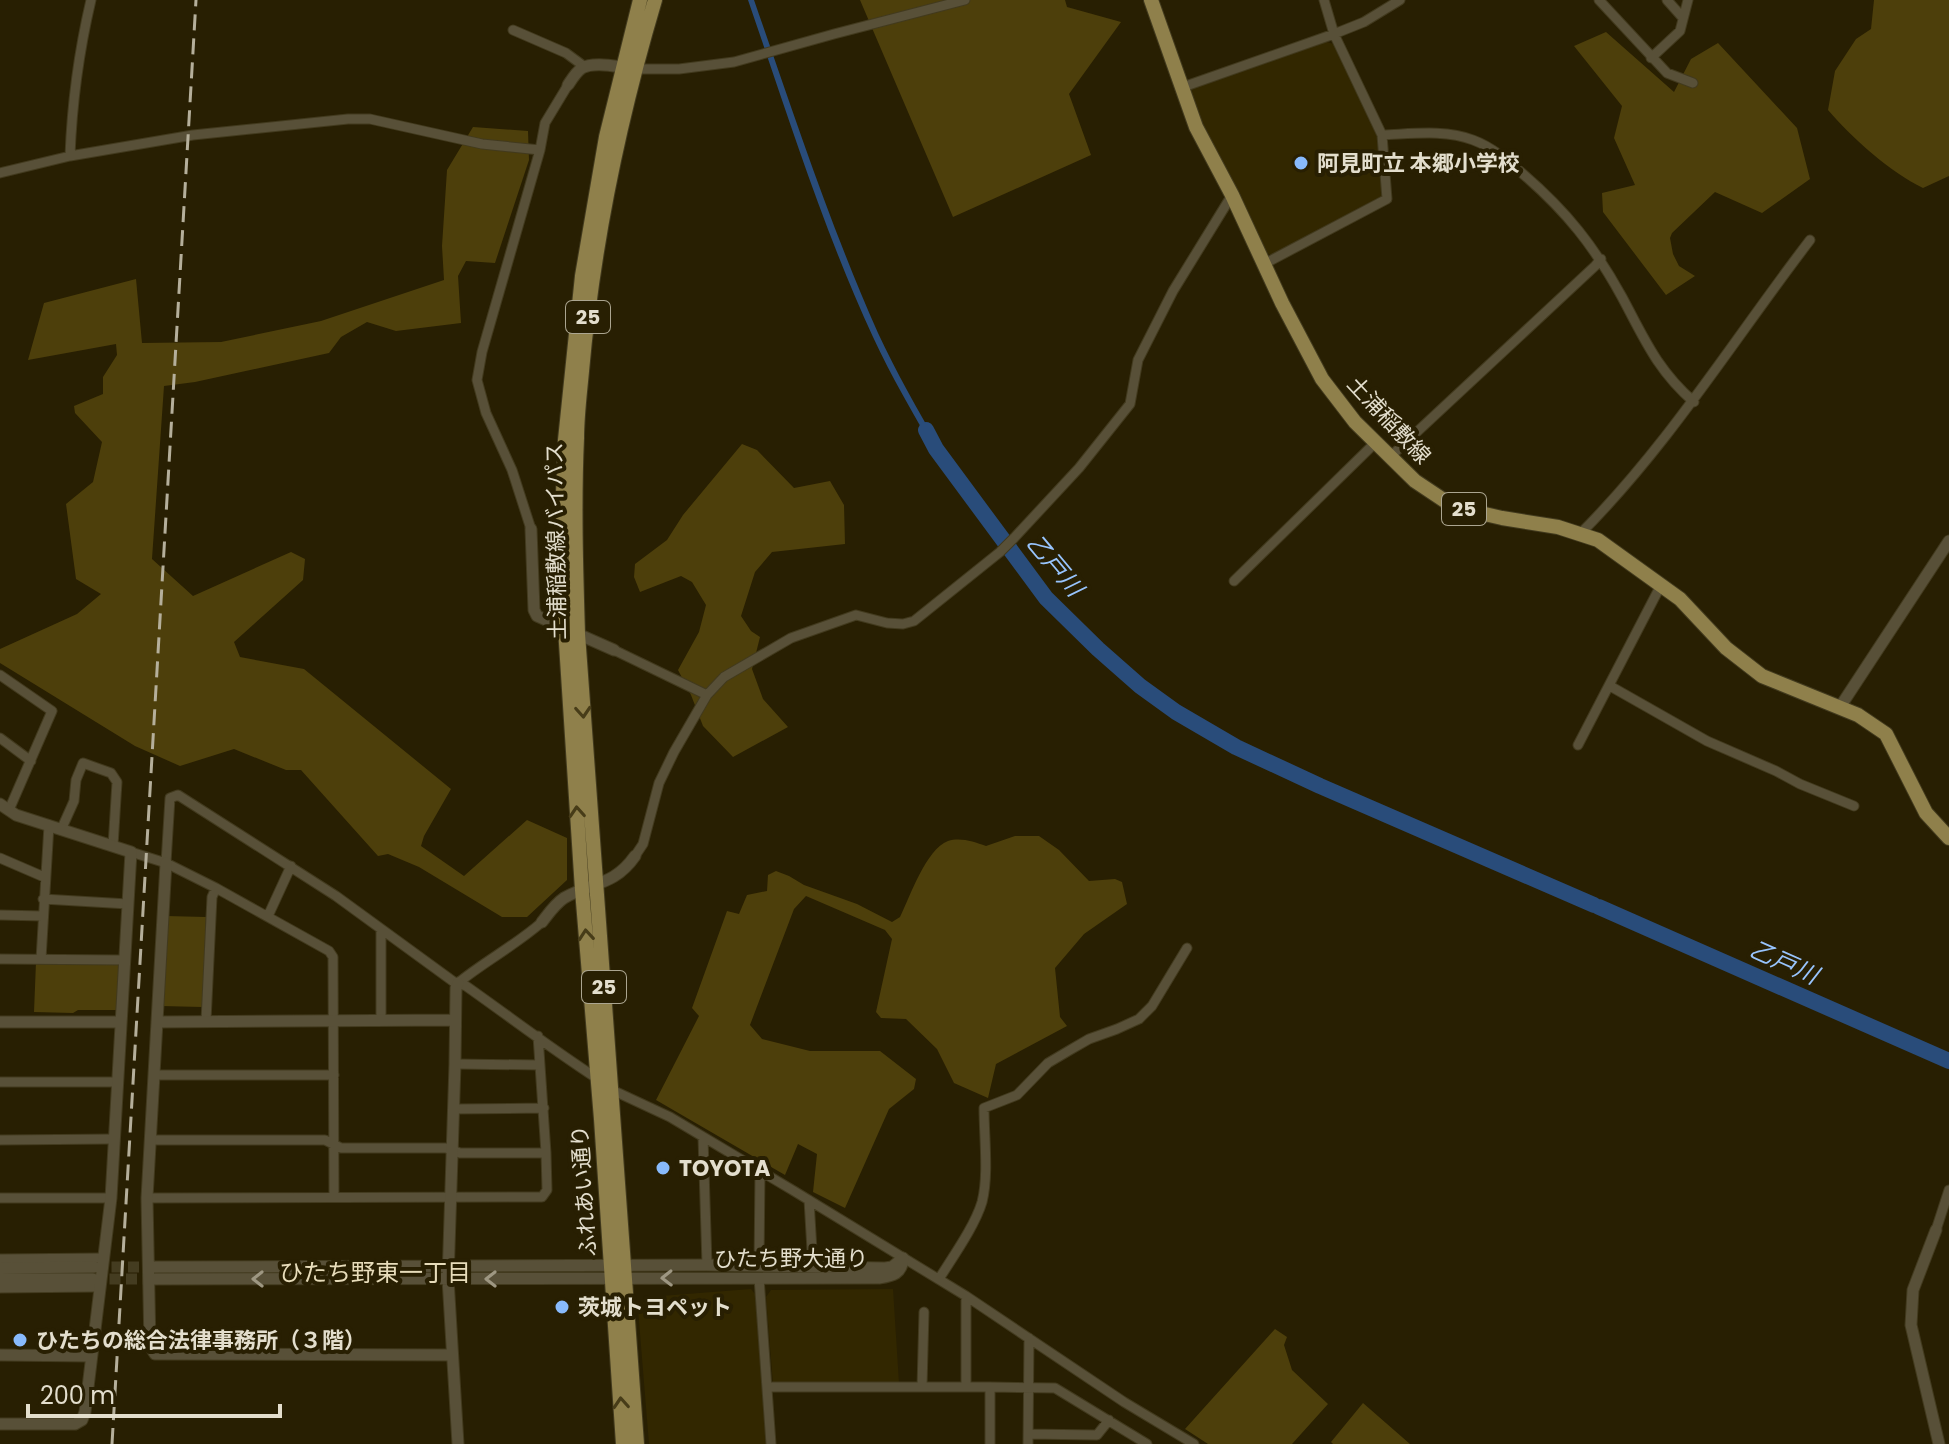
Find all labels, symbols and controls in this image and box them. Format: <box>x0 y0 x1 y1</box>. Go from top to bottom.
place label: 阿見町立 本郷小学校 <box>1317 148 1520 179</box>
marker: 阿見町立 本郷小学校 <box>1292 154 1310 172</box>
road number: 25 <box>566 301 610 333</box>
street label: 土浦稲敷線 <box>1340 369 1438 471</box>
street label: 土浦稲敷線バイパス <box>539 442 573 640</box>
road number: 25 <box>1442 493 1486 525</box>
water label: 乙戸川 <box>1019 527 1093 605</box>
one-way arrow <box>574 706 591 719</box>
one-way arrow <box>569 805 586 818</box>
one-way arrow <box>577 928 594 941</box>
water label: 乙戸川 <box>1744 932 1826 993</box>
road number: 25 <box>582 971 626 1003</box>
street label: ふれあい通り <box>564 1124 604 1258</box>
place label: TOYOTA <box>679 1153 771 1184</box>
marker: TOYOTA <box>654 1159 672 1177</box>
street label: ひたち野大通り <box>714 1243 868 1274</box>
district label: ひたち野東一丁目 <box>279 1256 471 1289</box>
one-way arrow <box>660 1269 673 1287</box>
one-way arrow <box>251 1270 264 1288</box>
one-way arrow <box>484 1270 497 1288</box>
place label: 茨城トヨペット <box>578 1292 732 1323</box>
marker: 茨城トヨペット <box>553 1298 571 1316</box>
place label: ひたちの総合法律事務所（３階） <box>36 1325 366 1356</box>
marker: ひたちの総合法律事務所（３階） <box>11 1331 29 1349</box>
scale bar <box>28 1368 280 1418</box>
text: 200 m <box>40 1379 115 1412</box>
one-way arrow <box>613 1396 630 1409</box>

